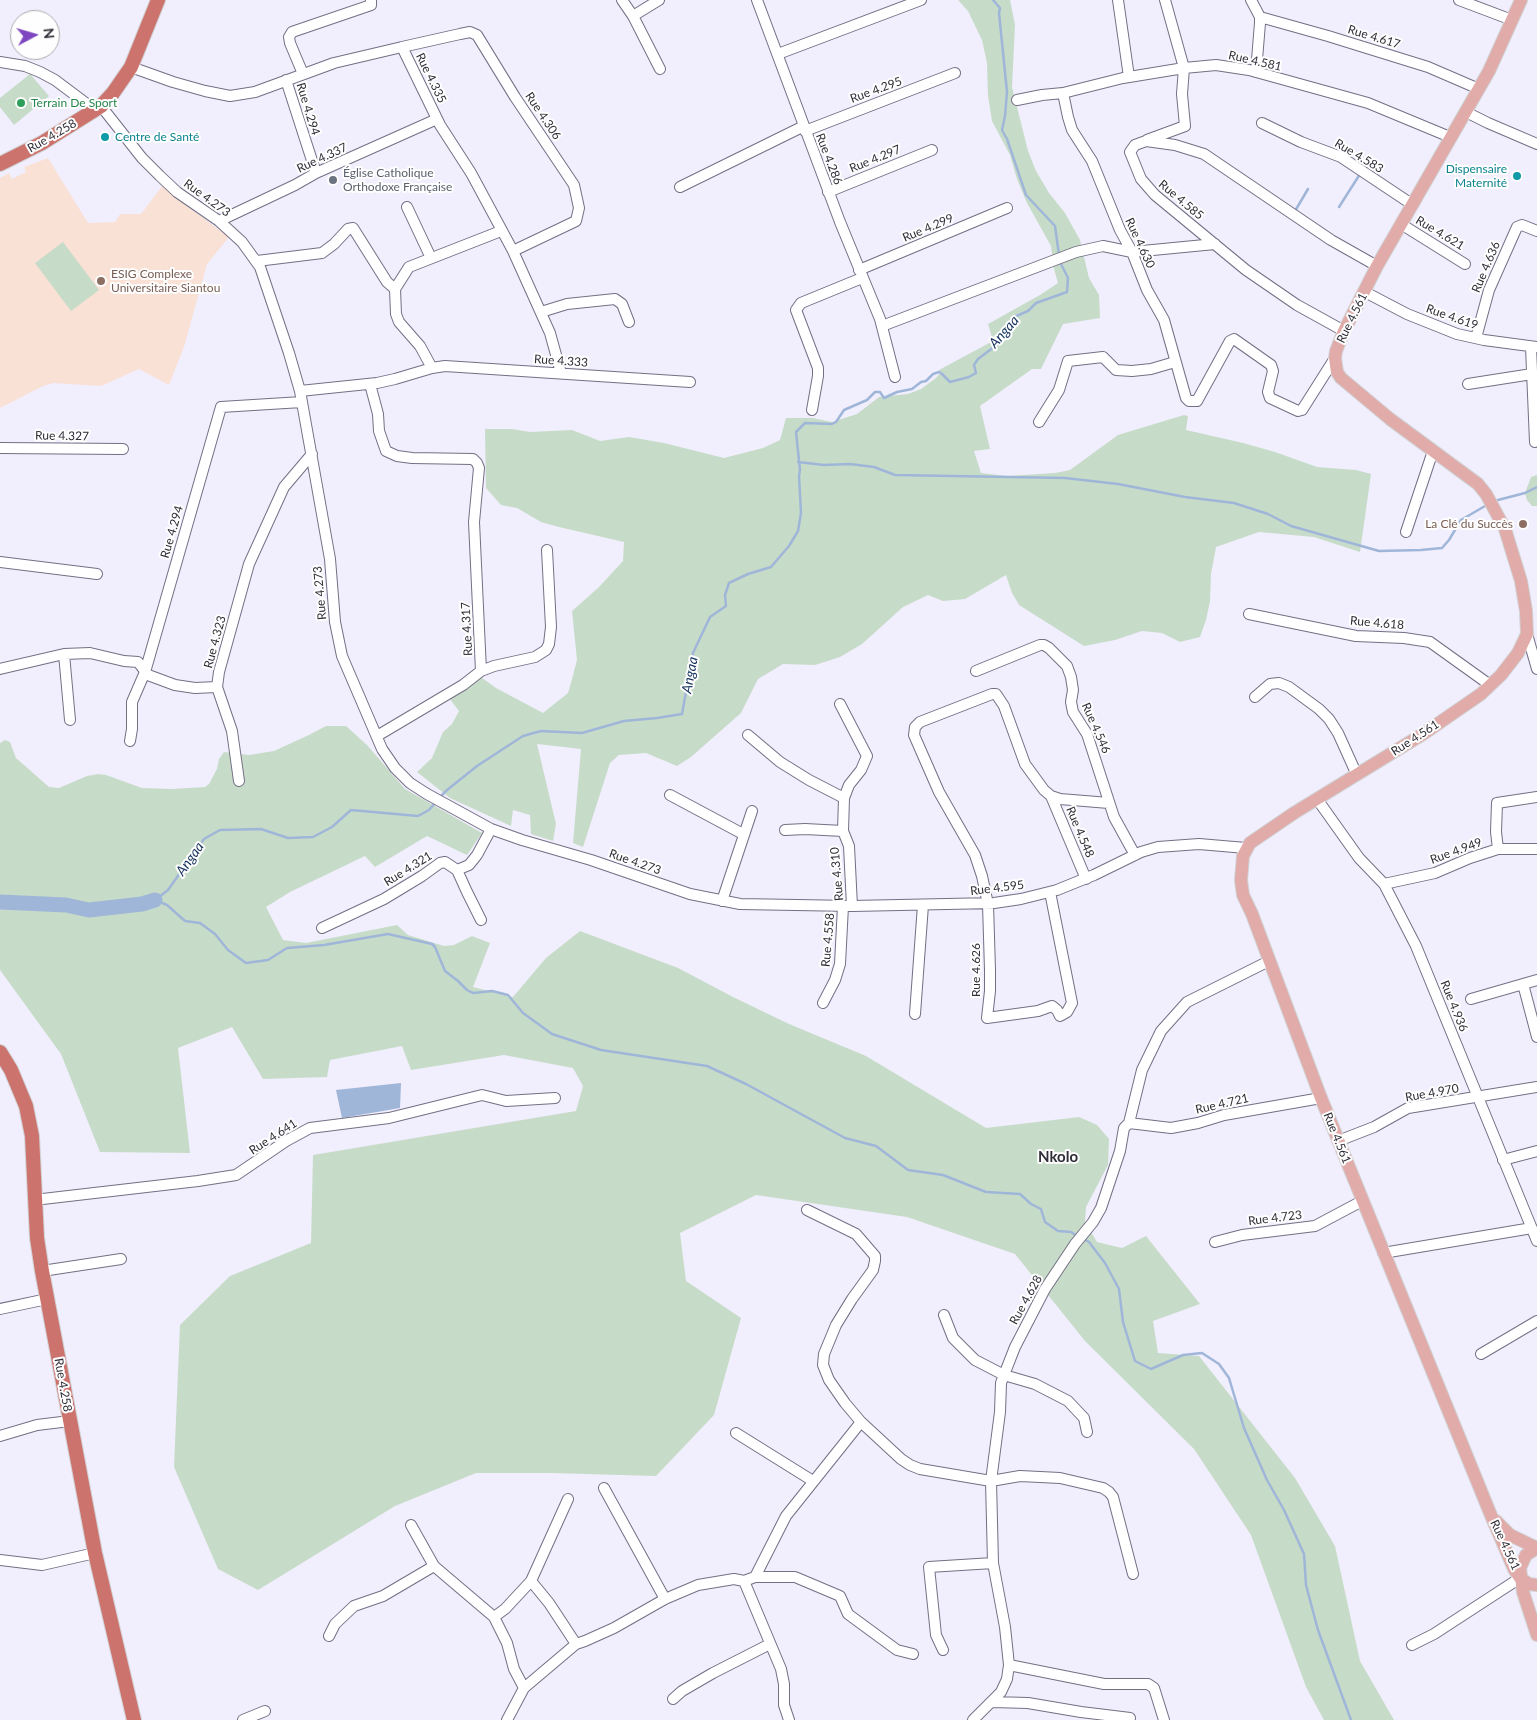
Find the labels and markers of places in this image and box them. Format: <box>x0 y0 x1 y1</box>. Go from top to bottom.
place label: Terrain De Sport <box>31 96 117 110</box>
marker: Terrain De Sport <box>15 97 27 109</box>
place label: Centre de Santé <box>115 130 199 144</box>
marker: Centre de Santé <box>99 131 111 143</box>
place label: Dispensaire Maternité <box>1446 162 1507 190</box>
place label: Église Catholique Orthodoxe Française <box>343 166 452 194</box>
marker: Dispensaire Maternité <box>1511 170 1523 182</box>
marker: Église Catholique Orthodoxe Française <box>327 174 339 186</box>
place label: ESIG Complexe Universitaire Siantou <box>111 267 220 295</box>
marker: ESIG Complexe Universitaire Siantou <box>95 275 107 287</box>
place label: La Clé du Succès <box>1425 517 1513 531</box>
marker: La Clé du Succès <box>1517 518 1529 530</box>

